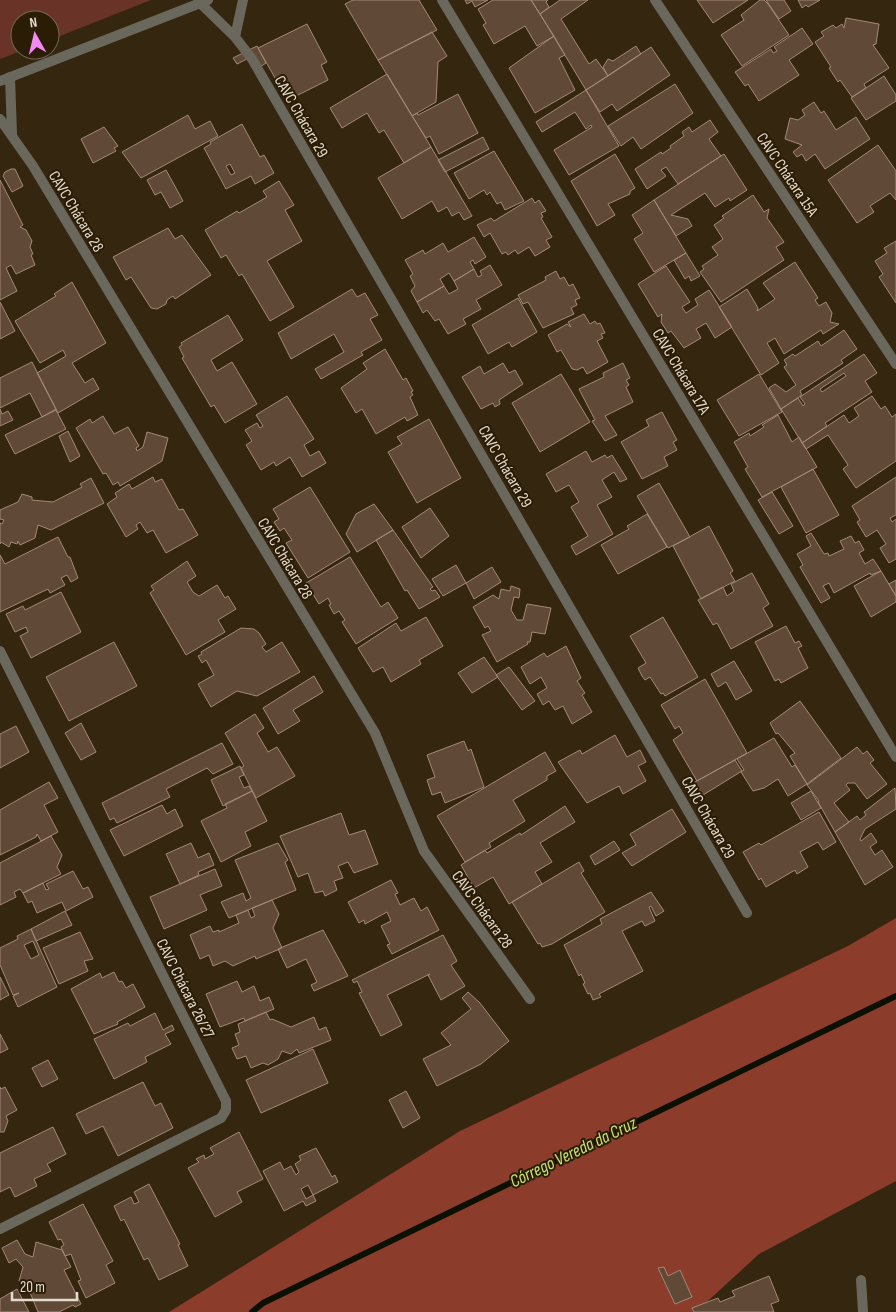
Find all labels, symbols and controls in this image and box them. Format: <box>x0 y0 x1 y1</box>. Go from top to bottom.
north arrow <box>10 10 60 60</box>
text: N <box>28 14 38 32</box>
street label: CAVC Chácara 29 <box>270 72 332 161</box>
street label: CAVC Chácara 15A <box>752 129 822 220</box>
street label: CAVC Chácara 28 <box>44 168 107 256</box>
street label: CAVC Chácara 17A <box>648 326 714 418</box>
street label: CAVC Chácara 29 <box>474 422 536 511</box>
street label: CAVC Chácara 28 <box>253 515 316 603</box>
street label: CAVC Chácara 29 <box>677 773 739 862</box>
street label: CAVC Chácara 28 <box>447 867 516 952</box>
street label: CAVC Chácara 26/27 <box>151 936 218 1042</box>
water label: Córrego Vereda da Cruz <box>506 1112 641 1192</box>
scale bar <box>12 1270 78 1302</box>
text: 20 m <box>20 1278 45 1297</box>

